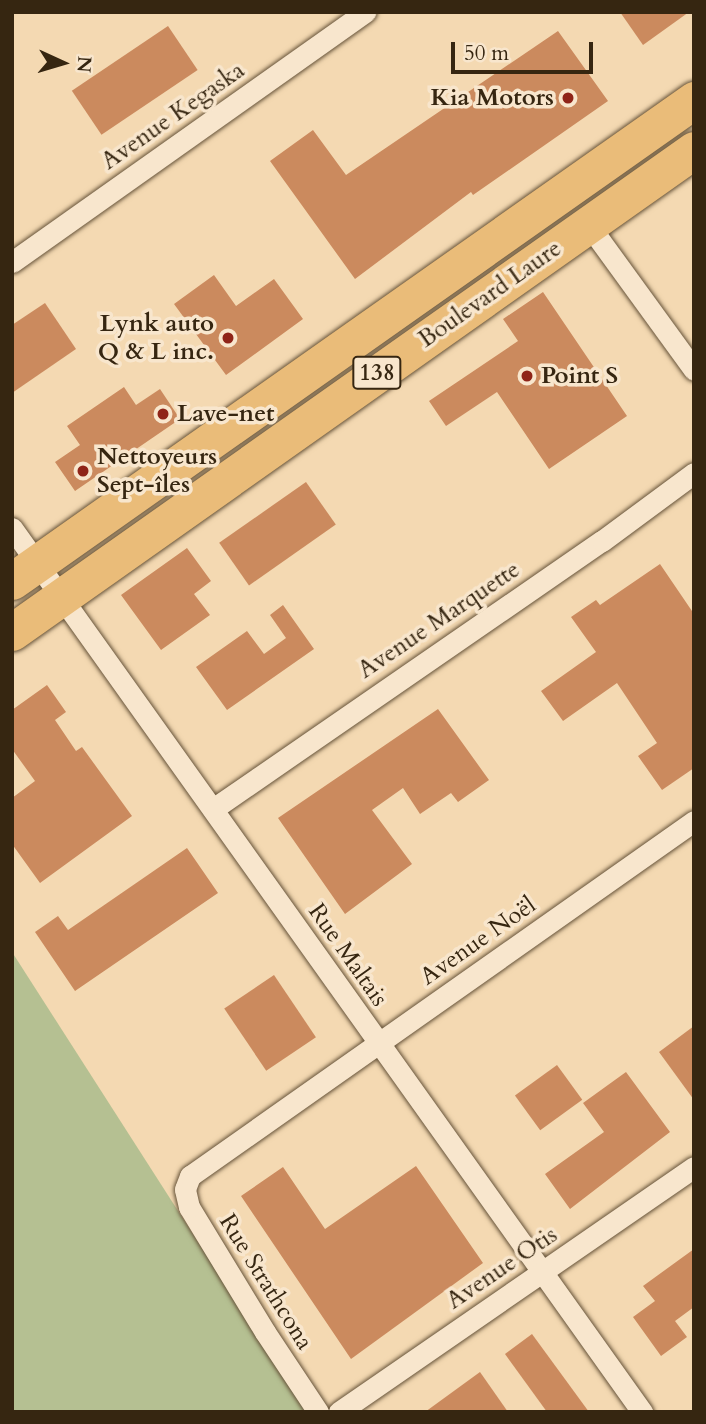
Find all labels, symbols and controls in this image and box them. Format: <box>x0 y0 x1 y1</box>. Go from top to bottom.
north arrow <box>28 28 98 98</box>
scale bar <box>454 28 596 72</box>
text: 50 m <box>464 39 509 68</box>
text: N <box>70 55 97 74</box>
street label: Avenue Kegaska <box>96 56 250 176</box>
place label: Kia Motors <box>430 84 554 112</box>
marker: Kia Motors <box>560 90 576 106</box>
street label: Boulevard Laure <box>413 234 567 354</box>
place label: Lynk auto Q & L inc. <box>98 310 214 366</box>
marker: Lynk auto Q & L inc. <box>220 330 236 346</box>
road number: 138 <box>351 354 403 392</box>
place label: Point S <box>541 362 618 390</box>
marker: Point S <box>519 368 535 384</box>
place label: Lave-net <box>177 400 275 428</box>
marker: Lave-net <box>155 406 171 422</box>
place label: Nettoyeurs Sept-îles <box>97 443 217 499</box>
marker: Nettoyeurs Sept-îles <box>75 463 91 479</box>
street label: Avenue Marquette <box>353 555 525 685</box>
street label: Avenue Noël <box>415 891 541 991</box>
street label: Rue Maltais <box>302 898 394 1012</box>
street label: Rue Strathcona <box>213 1209 319 1355</box>
street label: Avenue Otis <box>441 1220 563 1316</box>

